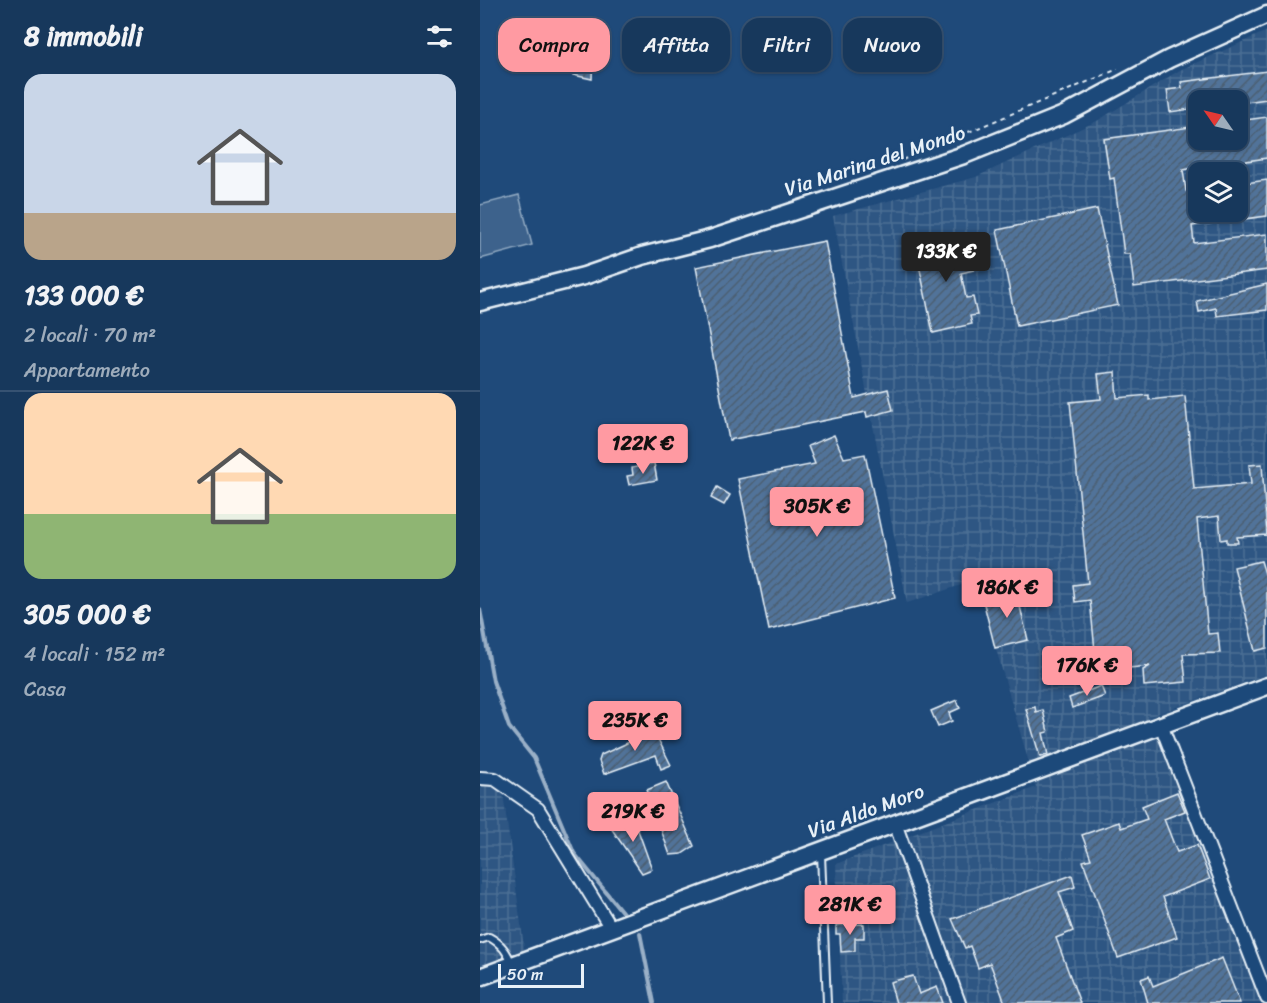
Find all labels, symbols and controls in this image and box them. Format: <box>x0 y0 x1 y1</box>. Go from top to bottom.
text: 8 immobili <box>24 13 142 59</box>
chip: Compra <box>498 18 610 72</box>
chip: Affitta <box>622 18 730 72</box>
chip: Filtri <box>742 18 831 72</box>
chip: Nuovo <box>843 18 942 72</box>
icon: filters <box>423 20 456 53</box>
north arrow <box>1188 90 1248 150</box>
map controls <box>1188 90 1248 222</box>
icon: home <box>186 113 294 221</box>
street label: Via Marina del Mondo <box>780 115 970 207</box>
button: layers <box>1188 162 1248 222</box>
pin: 133K € <box>897 232 995 283</box>
text: 133K € <box>915 234 977 269</box>
text: 133 000 € <box>24 272 144 318</box>
text: 2 locali · 70 m² <box>24 318 156 353</box>
text: Appartamento <box>24 353 150 388</box>
pin: 122K € <box>594 424 692 475</box>
text: 122K € <box>612 426 674 461</box>
icon: home <box>186 432 294 540</box>
pin: 305K € <box>768 487 866 538</box>
text: 305K € <box>784 489 850 524</box>
pin: 186K € <box>958 568 1056 619</box>
text: 186K € <box>976 570 1038 605</box>
text: 305 000 € <box>24 591 151 637</box>
text: 4 locali · 152 m² <box>24 637 165 672</box>
pin: 176K € <box>1038 646 1136 697</box>
text: 176K € <box>1056 648 1118 683</box>
text: Casa <box>24 672 66 707</box>
pin: 235K € <box>586 701 684 752</box>
text: 235K € <box>602 703 668 738</box>
street label: Via Aldo Moro <box>803 774 929 848</box>
pin: 219K € <box>584 792 682 843</box>
text: 219K € <box>601 794 665 829</box>
pin: 281K € <box>801 885 899 936</box>
text: 281K € <box>819 887 881 922</box>
text: 50 m <box>507 960 543 989</box>
scale bar <box>498 961 584 988</box>

